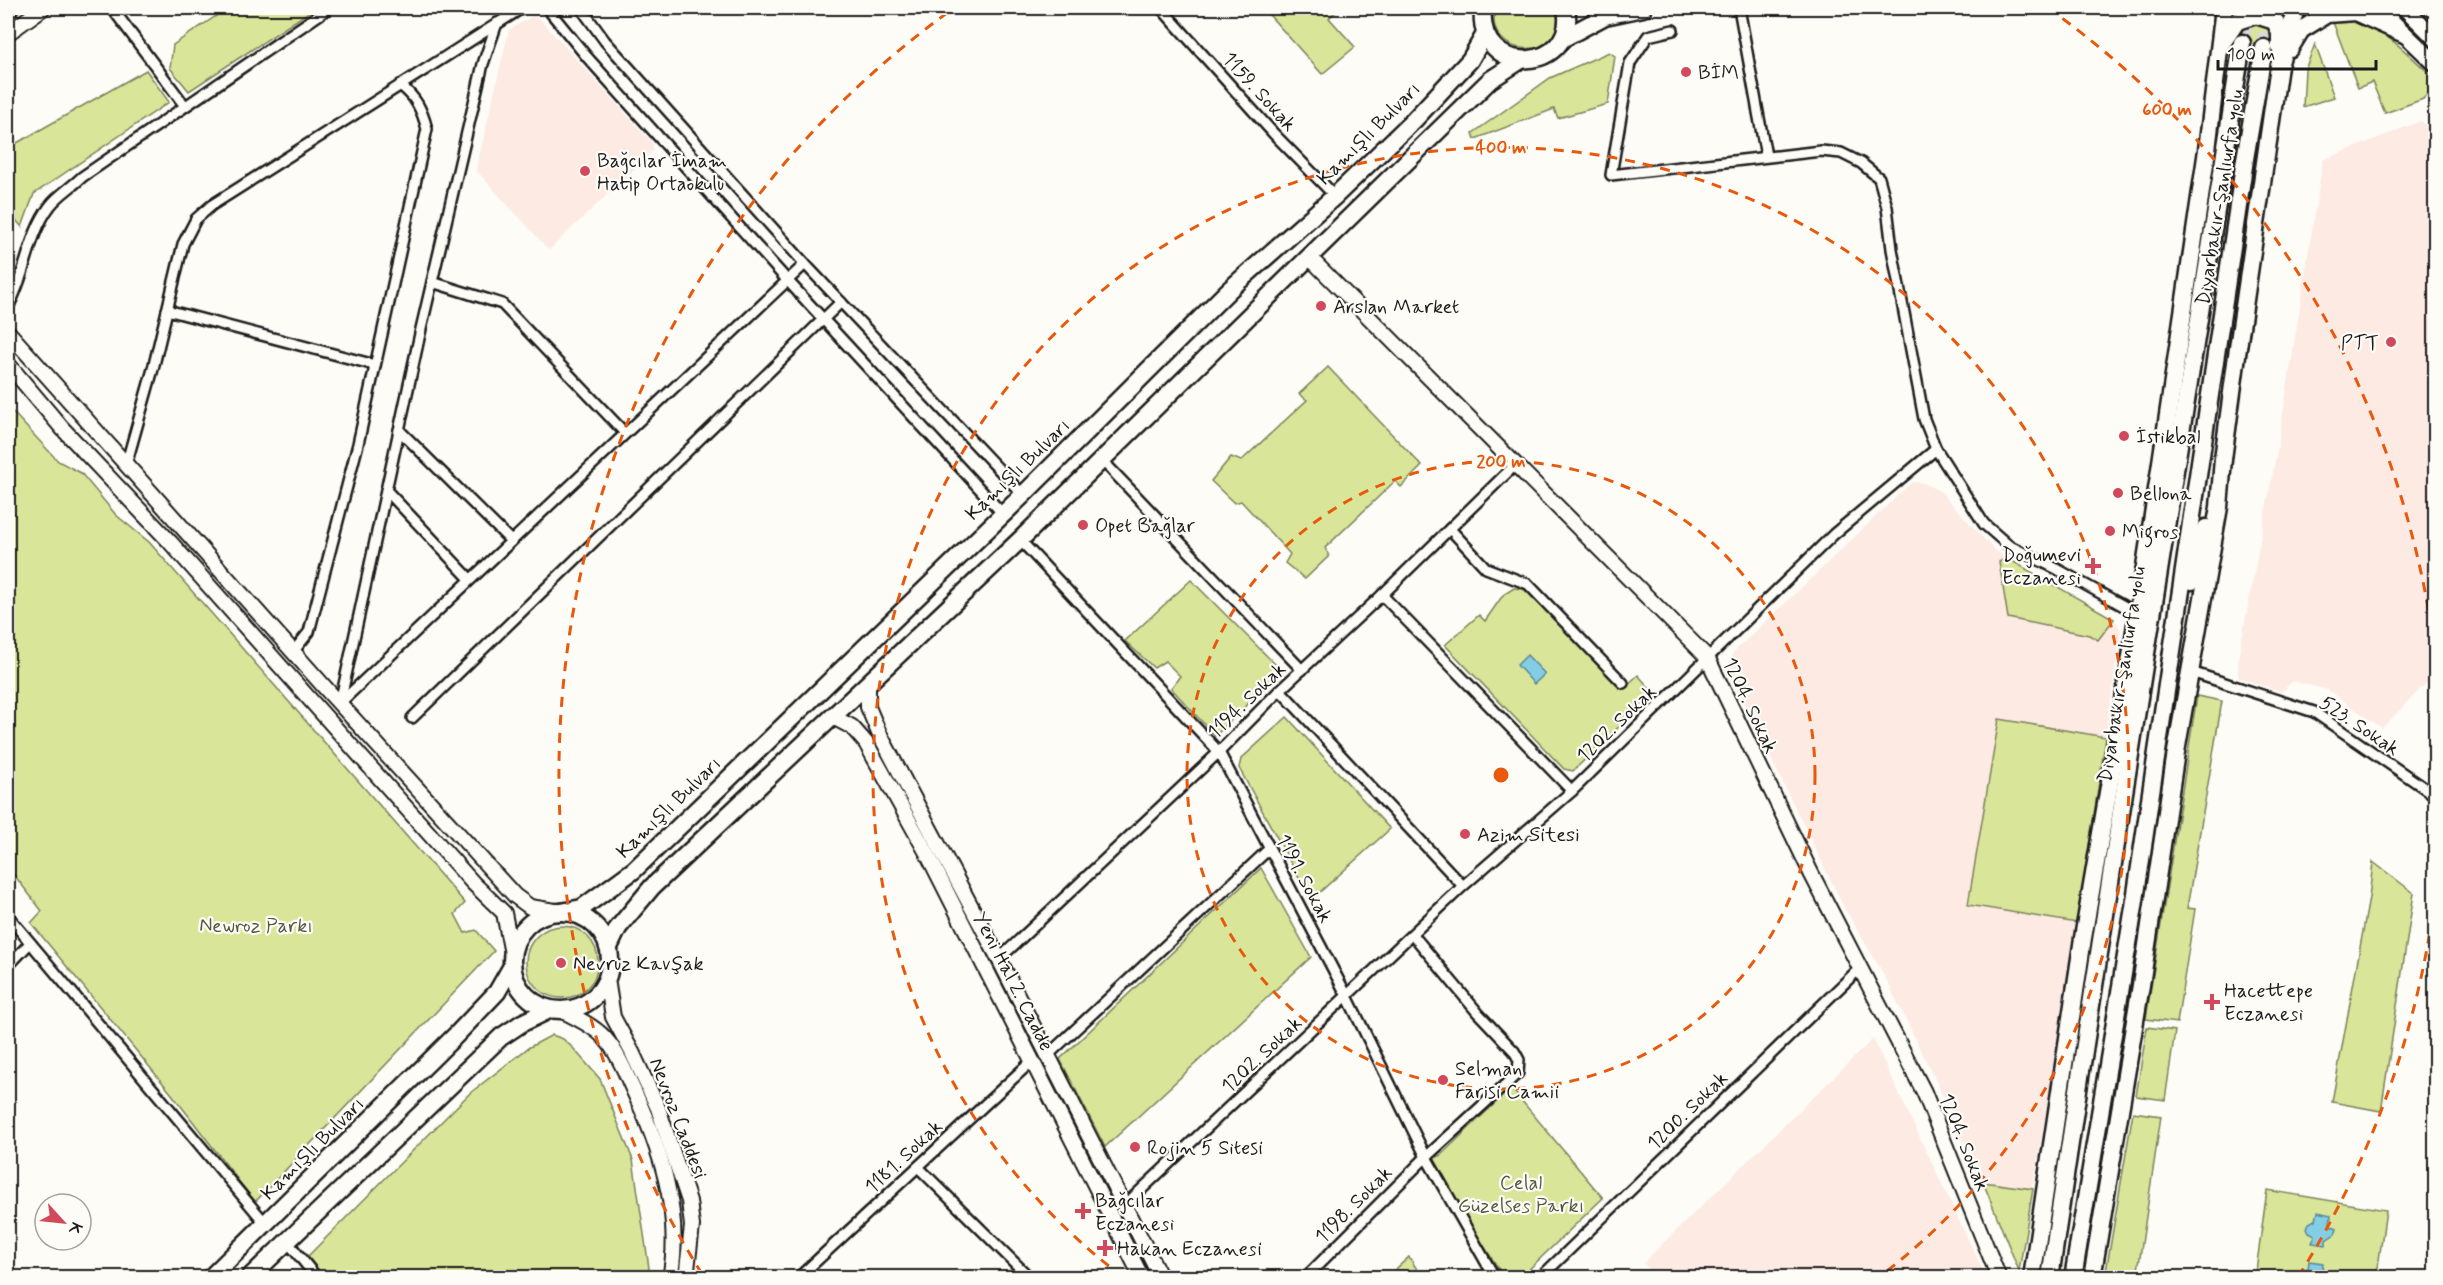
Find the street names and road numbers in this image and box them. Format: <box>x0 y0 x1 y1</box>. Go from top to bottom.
street label: 1159. Sokak <box>1216 46 1302 138</box>
street label: Kamışlı Bulvarı <box>1311 76 1427 192</box>
street label: Diyarbakır-Şanlıurfa yolu <box>2190 87 2251 307</box>
street label: Kamışlı Bulvarı <box>960 413 1076 527</box>
street label: Diyarbakır-Şanlıurfa yolu <box>2092 564 2153 784</box>
street label: 1204. Sokak <box>1716 653 1784 758</box>
street label: 1194. Sokak <box>1202 657 1292 745</box>
street label: 1202. Sokak <box>1571 679 1663 769</box>
street label: 523. Sokak <box>2314 690 2404 763</box>
street label: Kamışlı Bulvarı <box>611 751 727 865</box>
street label: 1191. Sokak <box>1269 829 1338 928</box>
street label: Yeni Hal 2. Cadde <box>966 908 1059 1056</box>
street label: 1202. Sokak <box>1216 1011 1308 1100</box>
street label: Nevroz Caddesi <box>642 1054 713 1183</box>
street label: 1200. Sokak <box>1642 1066 1734 1157</box>
street label: 1204. Sokak <box>1932 1090 1996 1196</box>
street label: Kamışlı Bulvarı <box>255 1091 371 1207</box>
street label: 1181. Sokak <box>859 1114 949 1200</box>
street label: 1198. Sokak <box>1309 1160 1399 1250</box>

